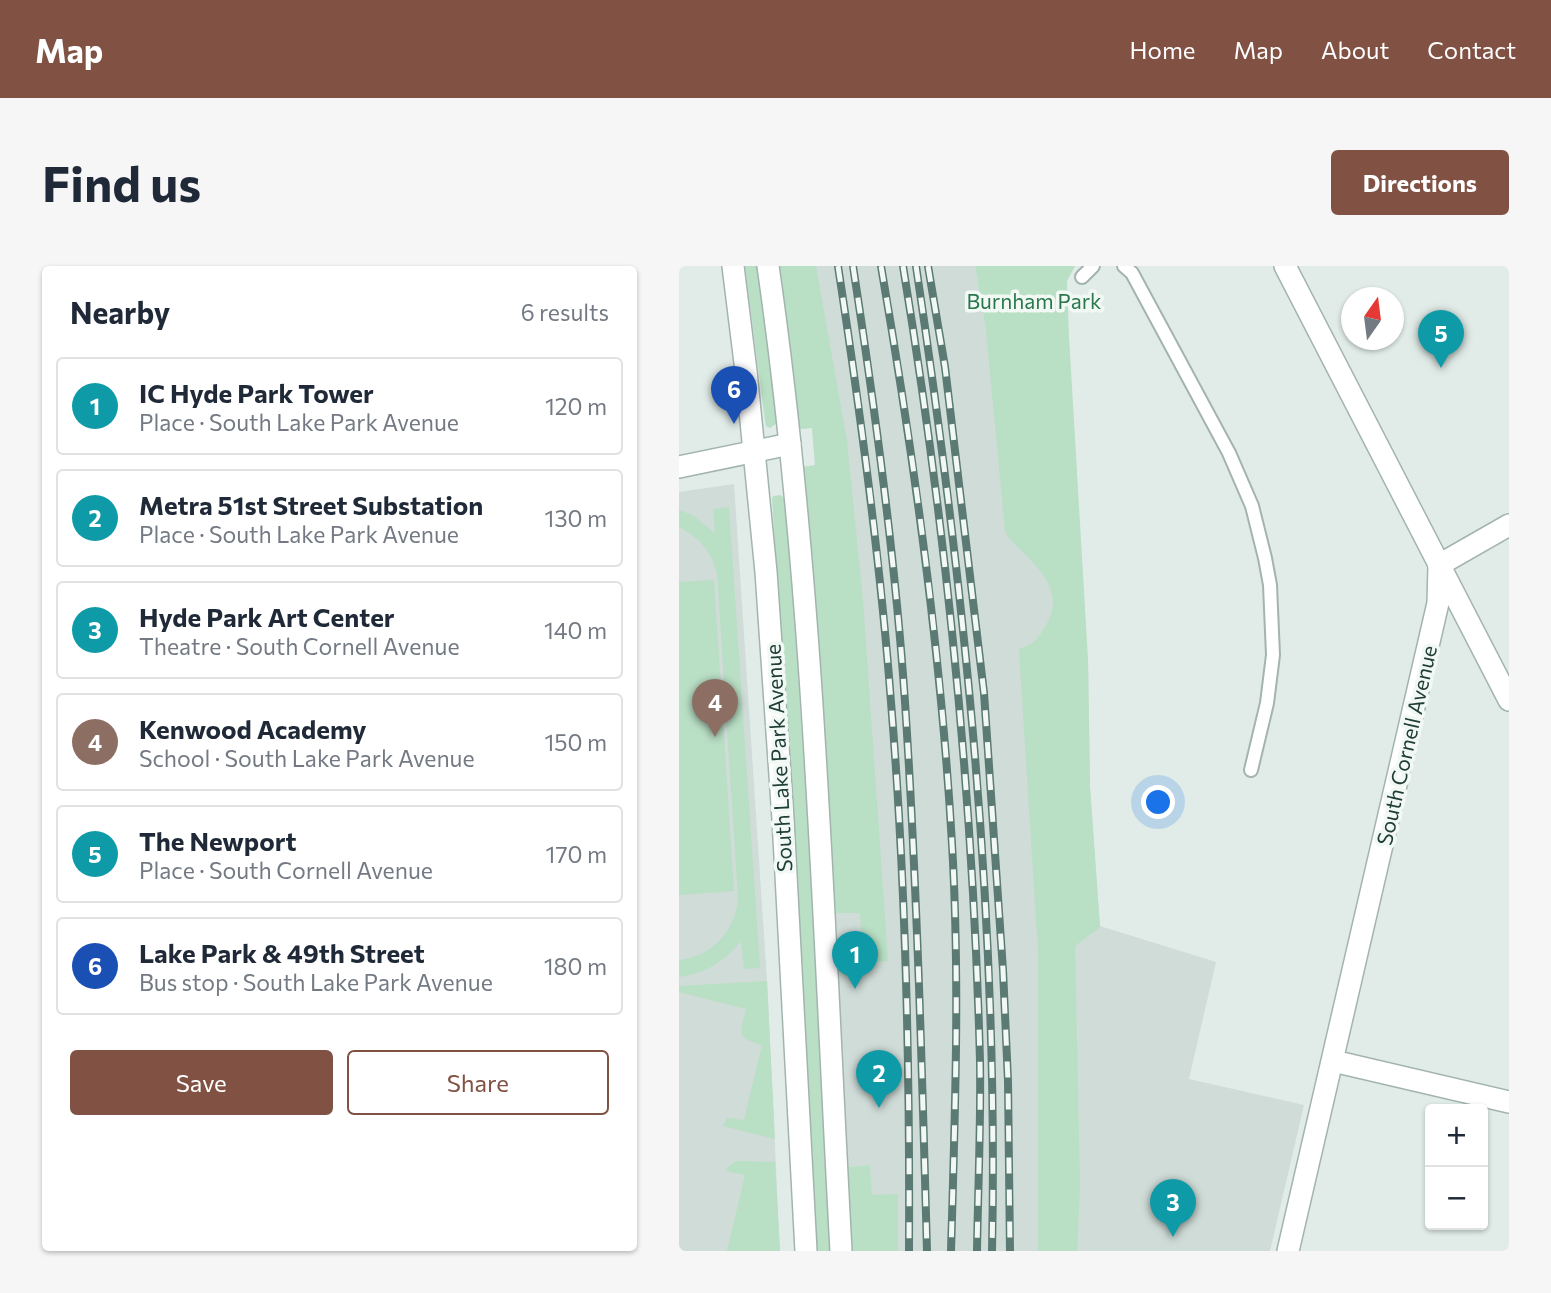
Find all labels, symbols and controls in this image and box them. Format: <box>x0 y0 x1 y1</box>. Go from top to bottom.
text: Map <box>35 29 103 70</box>
text: Home <box>1130 35 1196 64</box>
text: Map <box>1234 35 1283 64</box>
text: About <box>1321 35 1389 64</box>
text: Contact <box>1427 35 1516 64</box>
button: Directions <box>1331 150 1509 215</box>
text: Find us <box>42 152 201 212</box>
north arrow <box>1341 287 1404 350</box>
park label: Burnham Park <box>967 288 1102 313</box>
text: Nearby <box>70 293 170 330</box>
text: 6 results <box>521 298 609 326</box>
pin: 5 <box>1418 310 1464 368</box>
pin: 6 <box>711 366 757 424</box>
text: IC Hyde Park Tower <box>139 377 374 408</box>
text: 1 <box>90 392 100 420</box>
text: 120 m <box>545 392 607 420</box>
text: Place · South Lake Park Avenue <box>139 408 459 436</box>
text: Metra 51st Street Substation <box>139 489 483 520</box>
text: 2 <box>88 504 102 532</box>
text: 130 m <box>545 504 607 532</box>
text: Place · South Lake Park Avenue <box>139 520 459 548</box>
text: Hyde Park Art Center <box>139 601 395 632</box>
text: 3 <box>88 616 102 644</box>
text: 140 m <box>544 616 607 644</box>
text: Theatre · South Cornell Avenue <box>139 632 460 660</box>
street label: South Lake Park Avenue <box>760 643 796 873</box>
street label: South Cornell Avenue <box>1371 643 1441 847</box>
pin: 4 <box>692 679 738 737</box>
text: Kenwood Academy <box>139 713 367 744</box>
text: 4 <box>88 728 102 756</box>
text: 150 m <box>544 728 607 756</box>
text: School · South Lake Park Avenue <box>139 744 475 772</box>
your location <box>1141 785 1175 819</box>
text: The Newport <box>139 825 296 856</box>
text: 5 <box>88 840 102 868</box>
text: 170 m <box>546 840 607 868</box>
text: Place · South Cornell Avenue <box>139 856 433 884</box>
pin: 1 <box>832 931 878 989</box>
text: Lake Park & 49th Street <box>139 937 425 968</box>
text: 6 <box>88 952 102 980</box>
text: 180 m <box>544 952 607 980</box>
text: Bus stop · South Lake Park Avenue <box>139 968 493 996</box>
button: Save <box>70 1050 333 1115</box>
button: Share <box>347 1050 609 1115</box>
pin: 2 <box>856 1050 902 1108</box>
map controls <box>1425 1104 1488 1230</box>
button: + <box>1425 1104 1488 1167</box>
button: − <box>1425 1167 1488 1230</box>
pin: 3 <box>1150 1179 1196 1237</box>

